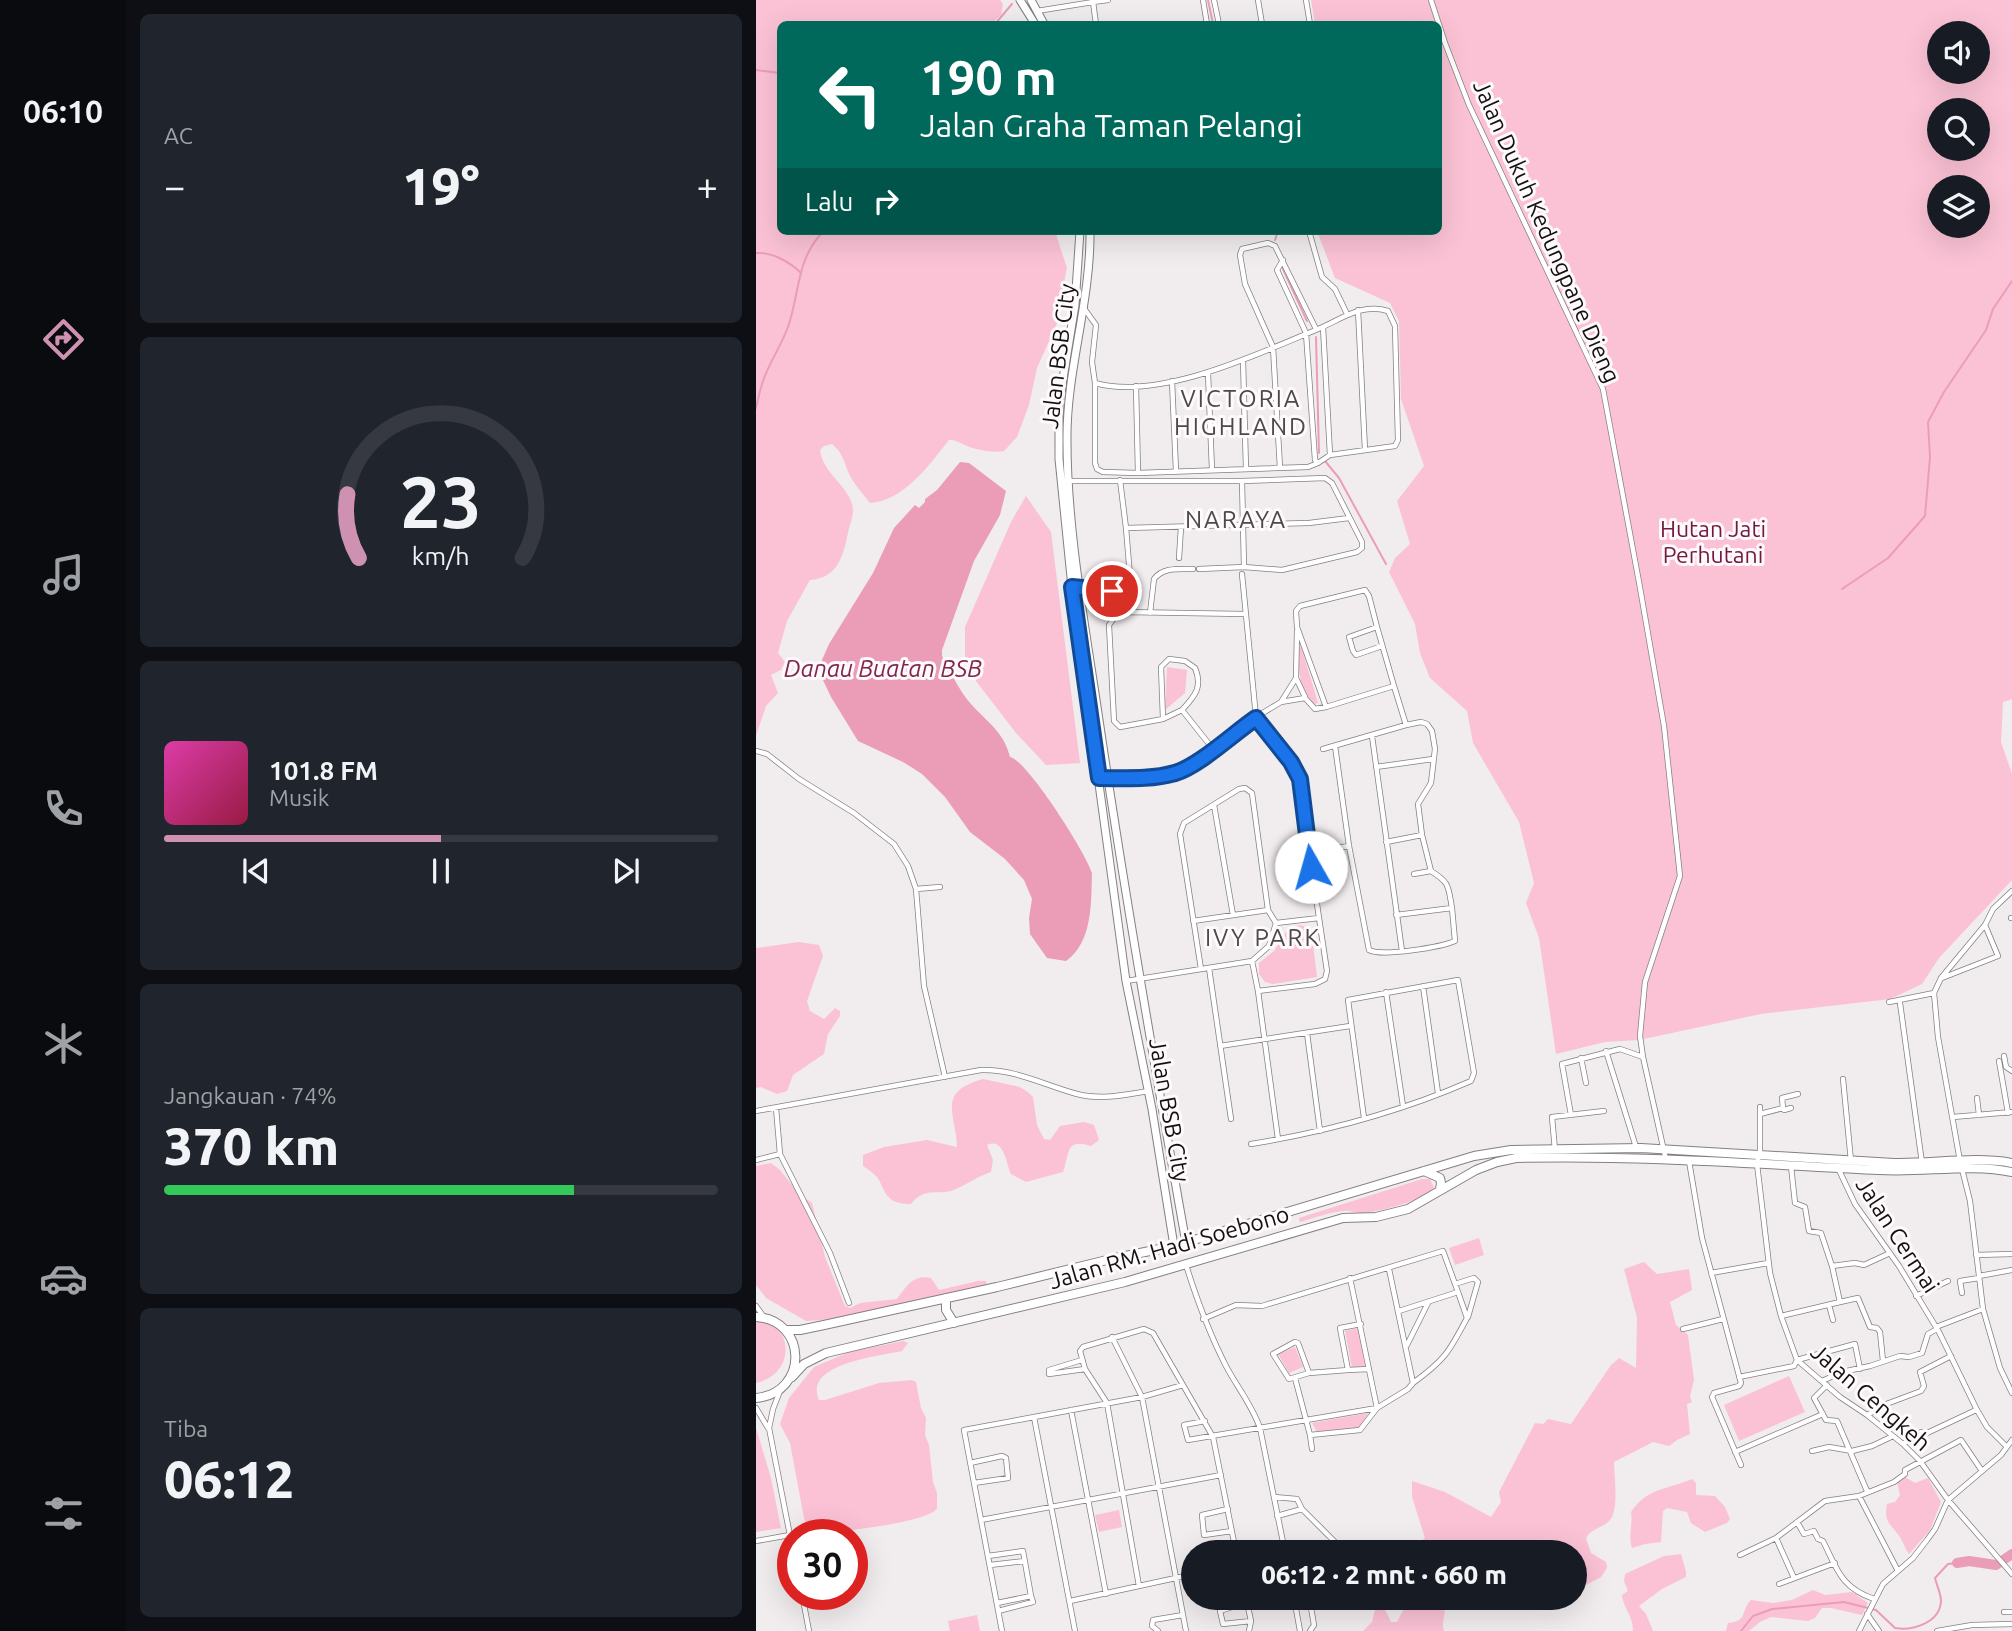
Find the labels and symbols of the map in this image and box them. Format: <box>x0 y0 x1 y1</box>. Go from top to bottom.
street label: Jalan Dukuh Kedungpane Dieng <box>1469 76 1625 386</box>
street label: Jalan BSB City <box>1037 282 1079 430</box>
district label: VICTORIA HIGHLAND <box>1174 385 1308 440</box>
district label: NARAYA <box>1185 506 1287 533</box>
park label: Hutan Jati Perhutani <box>1660 516 1766 567</box>
pin <box>1082 561 1142 621</box>
water label: Danau Buatan BSB <box>784 655 982 682</box>
position arrow <box>1274 830 1348 904</box>
district label: IVY PARK <box>1205 924 1321 951</box>
street label: Jalan BSB City <box>1145 1036 1195 1184</box>
street label: Jalan Cermai <box>1852 1173 1944 1297</box>
street label: Jalan RM. Hadi Soebono <box>1046 1201 1292 1293</box>
street label: Jalan Cengkeh <box>1806 1338 1936 1456</box>
speed limit sign: 30 <box>777 1519 868 1610</box>

